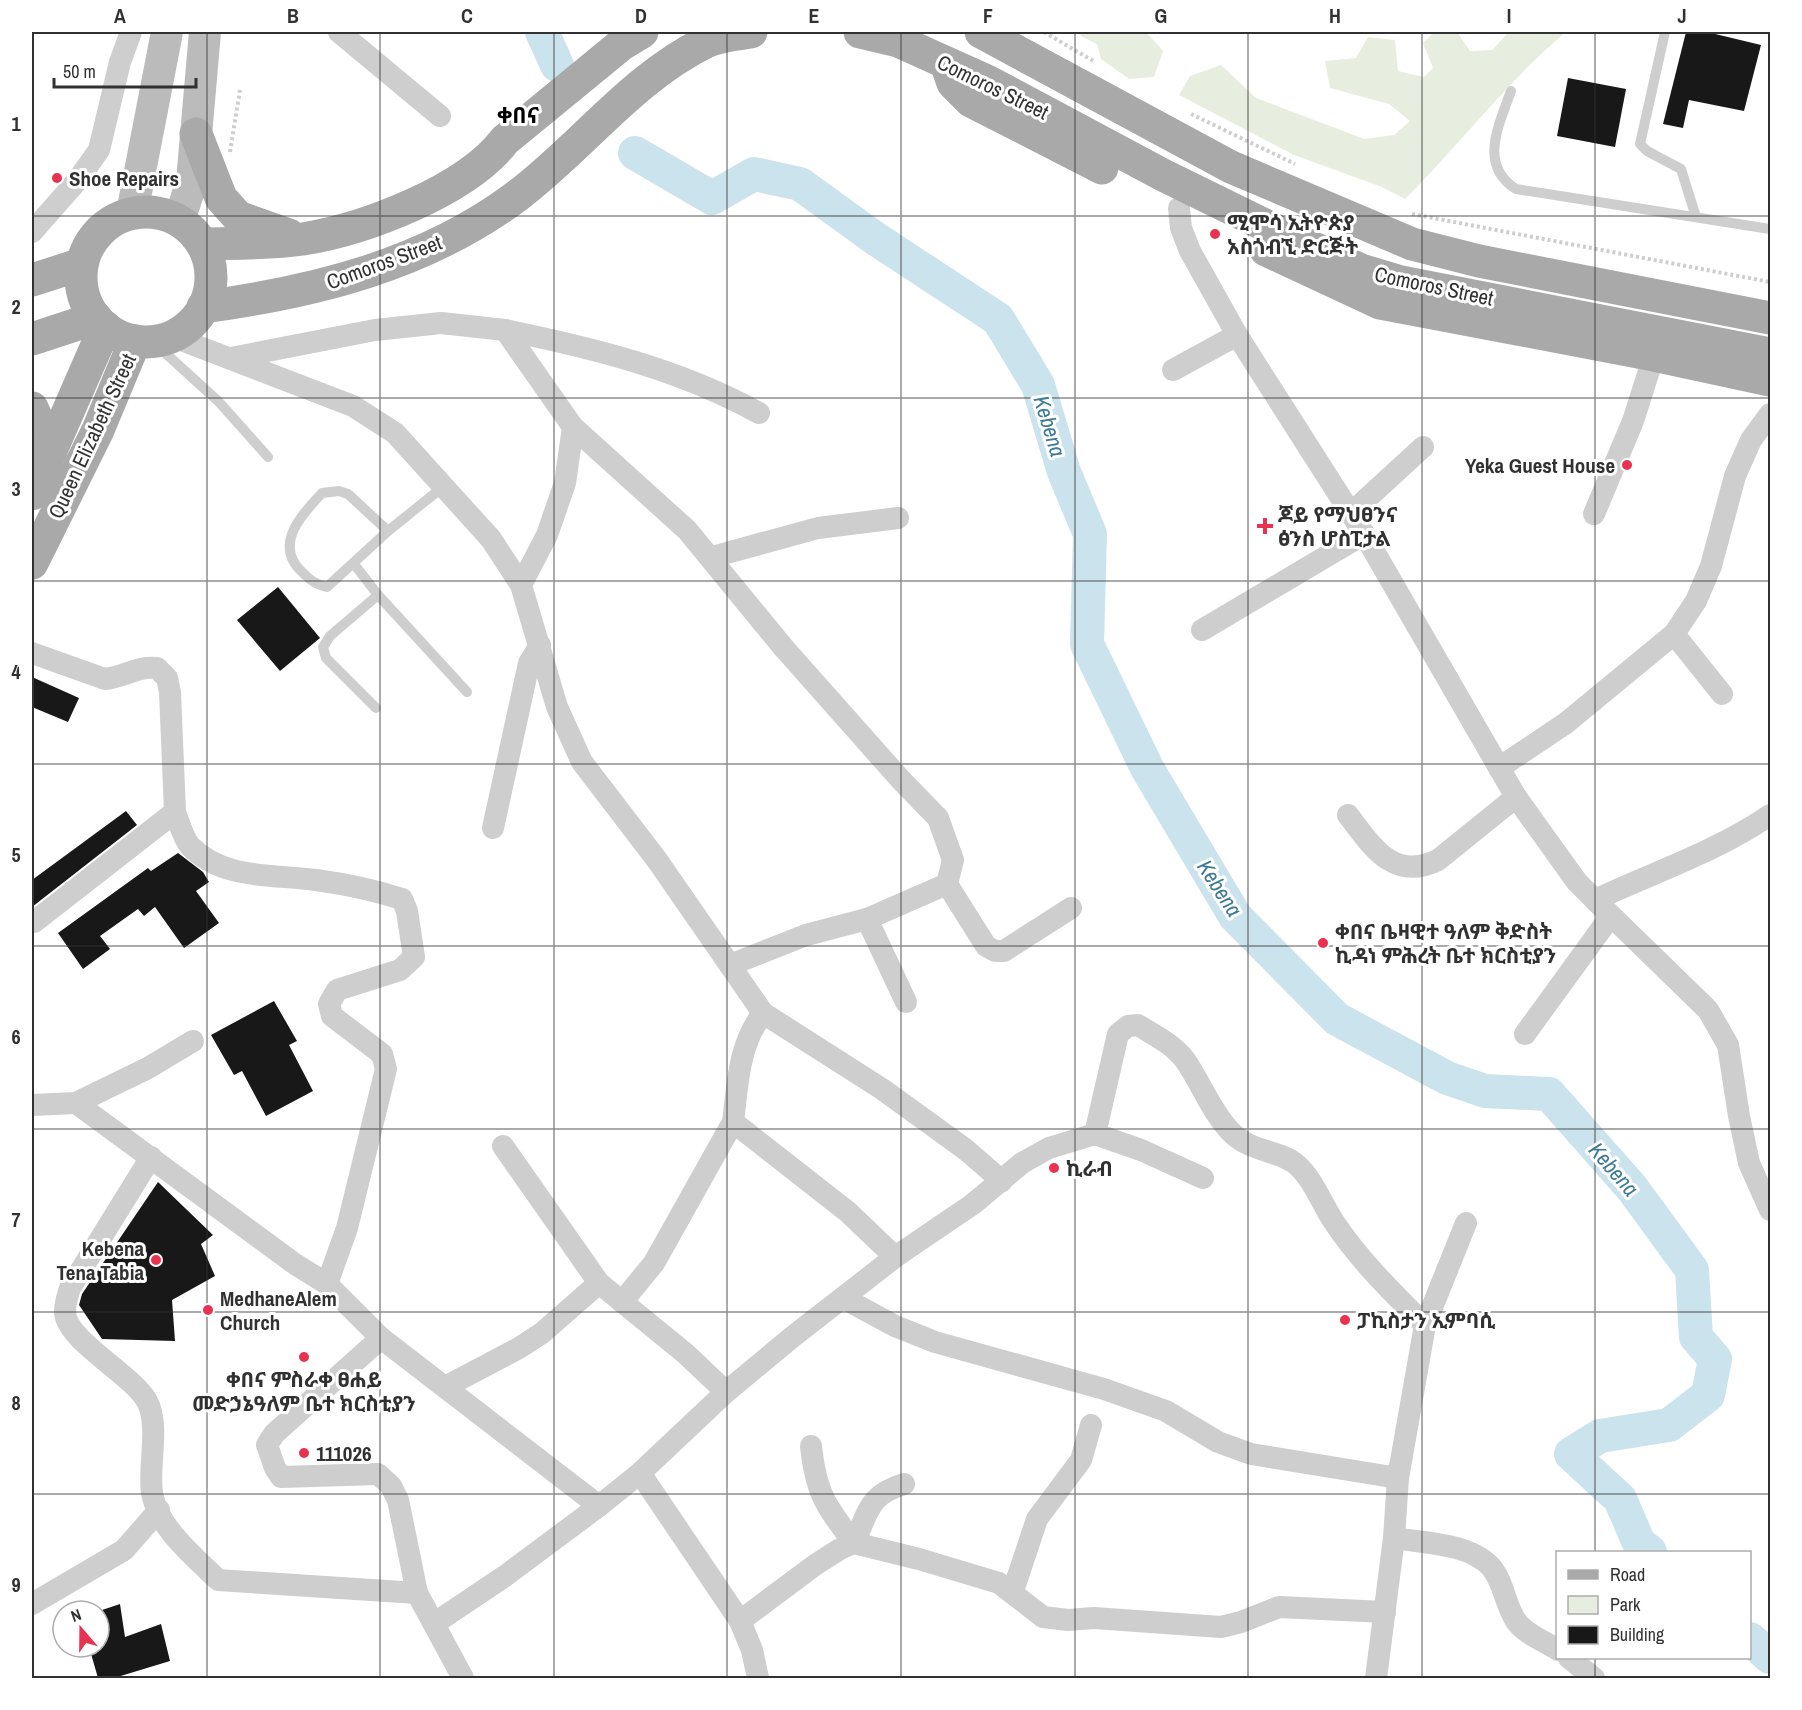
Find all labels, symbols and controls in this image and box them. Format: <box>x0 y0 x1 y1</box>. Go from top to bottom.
text: A <box>114 2 126 29</box>
text: B <box>287 2 299 29</box>
text: C <box>461 2 473 29</box>
text: D <box>635 2 647 29</box>
text: E <box>809 2 820 29</box>
text: F <box>983 2 993 29</box>
text: G <box>1155 2 1167 29</box>
text: H <box>1329 2 1341 29</box>
text: I <box>1507 2 1511 29</box>
text: J <box>1677 2 1687 29</box>
street label: Comoros Street <box>932 48 1054 127</box>
scale bar <box>54 51 196 89</box>
text: 50 m <box>63 59 96 84</box>
district label: ቀበና <box>497 100 540 130</box>
text: 1 <box>11 110 21 137</box>
place label: Shoe Repairs <box>69 164 179 193</box>
marker: Shoe Repairs <box>50 171 64 185</box>
place label: ሚሞሳ ኢትዮጵያ አስጎብኚ ድርጅት <box>1227 208 1358 261</box>
marker: ሚሞሳ ኢትዮጵያ አስጎብኚ ድርጅት <box>1208 227 1222 241</box>
street label: Comoros Street <box>322 228 446 296</box>
street label: Comoros Street <box>1372 259 1496 313</box>
text: 2 <box>11 293 21 320</box>
street label: Queen Elizabeth Street <box>41 349 143 523</box>
water label: Kebena <box>1027 392 1073 460</box>
place label: Yeka Guest House <box>1465 451 1615 480</box>
marker: Yeka Guest House <box>1620 458 1634 472</box>
text: 3 <box>11 475 21 502</box>
place label: ጆይ የማህፀንና ፅንስ ሆስፒታል <box>1278 500 1398 553</box>
marker: ጆይ የማህፀንና ፅንስ ሆስፒታል <box>1256 517 1274 535</box>
text: 4 <box>11 658 21 685</box>
text: 5 <box>11 841 21 868</box>
water label: Kebena <box>1190 854 1250 922</box>
place label: ቀበና ቤዛዊተ ዓለም ቅድስት ኪዳነ ምሕረት ቤተ ክርስቲያን <box>1335 917 1556 970</box>
marker: ቀበና ቤዛዊተ ዓለም ቅድስት ኪዳነ ምሕረት ቤተ ክርስቲያን <box>1316 936 1330 950</box>
text: 6 <box>11 1023 21 1050</box>
water label: Kebena <box>1582 1136 1646 1202</box>
place label: ኪራብ <box>1066 1154 1113 1183</box>
marker: ኪራብ <box>1047 1161 1061 1175</box>
text: 7 <box>11 1206 21 1233</box>
place label: Kebena Tena Tabia <box>57 1234 144 1287</box>
marker: Kebena Tena Tabia <box>149 1253 163 1267</box>
place label: MedhaneAlem Church <box>220 1284 337 1337</box>
marker: MedhaneAlem Church <box>201 1303 215 1317</box>
place label: ፓኪስታን ኢምባሲ <box>1357 1306 1495 1335</box>
marker: ፓኪስታን ኢምባሲ <box>1338 1313 1352 1327</box>
marker: ቀበና ምስራቀ ፀሐይ መድኃኔዓለም ቤተ ክርስቲያን <box>297 1350 311 1364</box>
place label: ቀበና ምስራቀ ፀሐይ መድኃኔዓለም ቤተ ክርስቲያን <box>192 1365 416 1418</box>
text: 8 <box>11 1389 21 1416</box>
place label: 111026 <box>316 1439 372 1468</box>
marker: 111026 <box>297 1446 311 1460</box>
legend <box>1556 1551 1751 1659</box>
text: Road <box>1610 1562 1645 1587</box>
text: 9 <box>11 1571 21 1598</box>
text: Park <box>1610 1592 1641 1617</box>
north arrow <box>51 1599 111 1659</box>
text: N <box>68 1603 84 1627</box>
text: Building <box>1610 1622 1665 1647</box>

